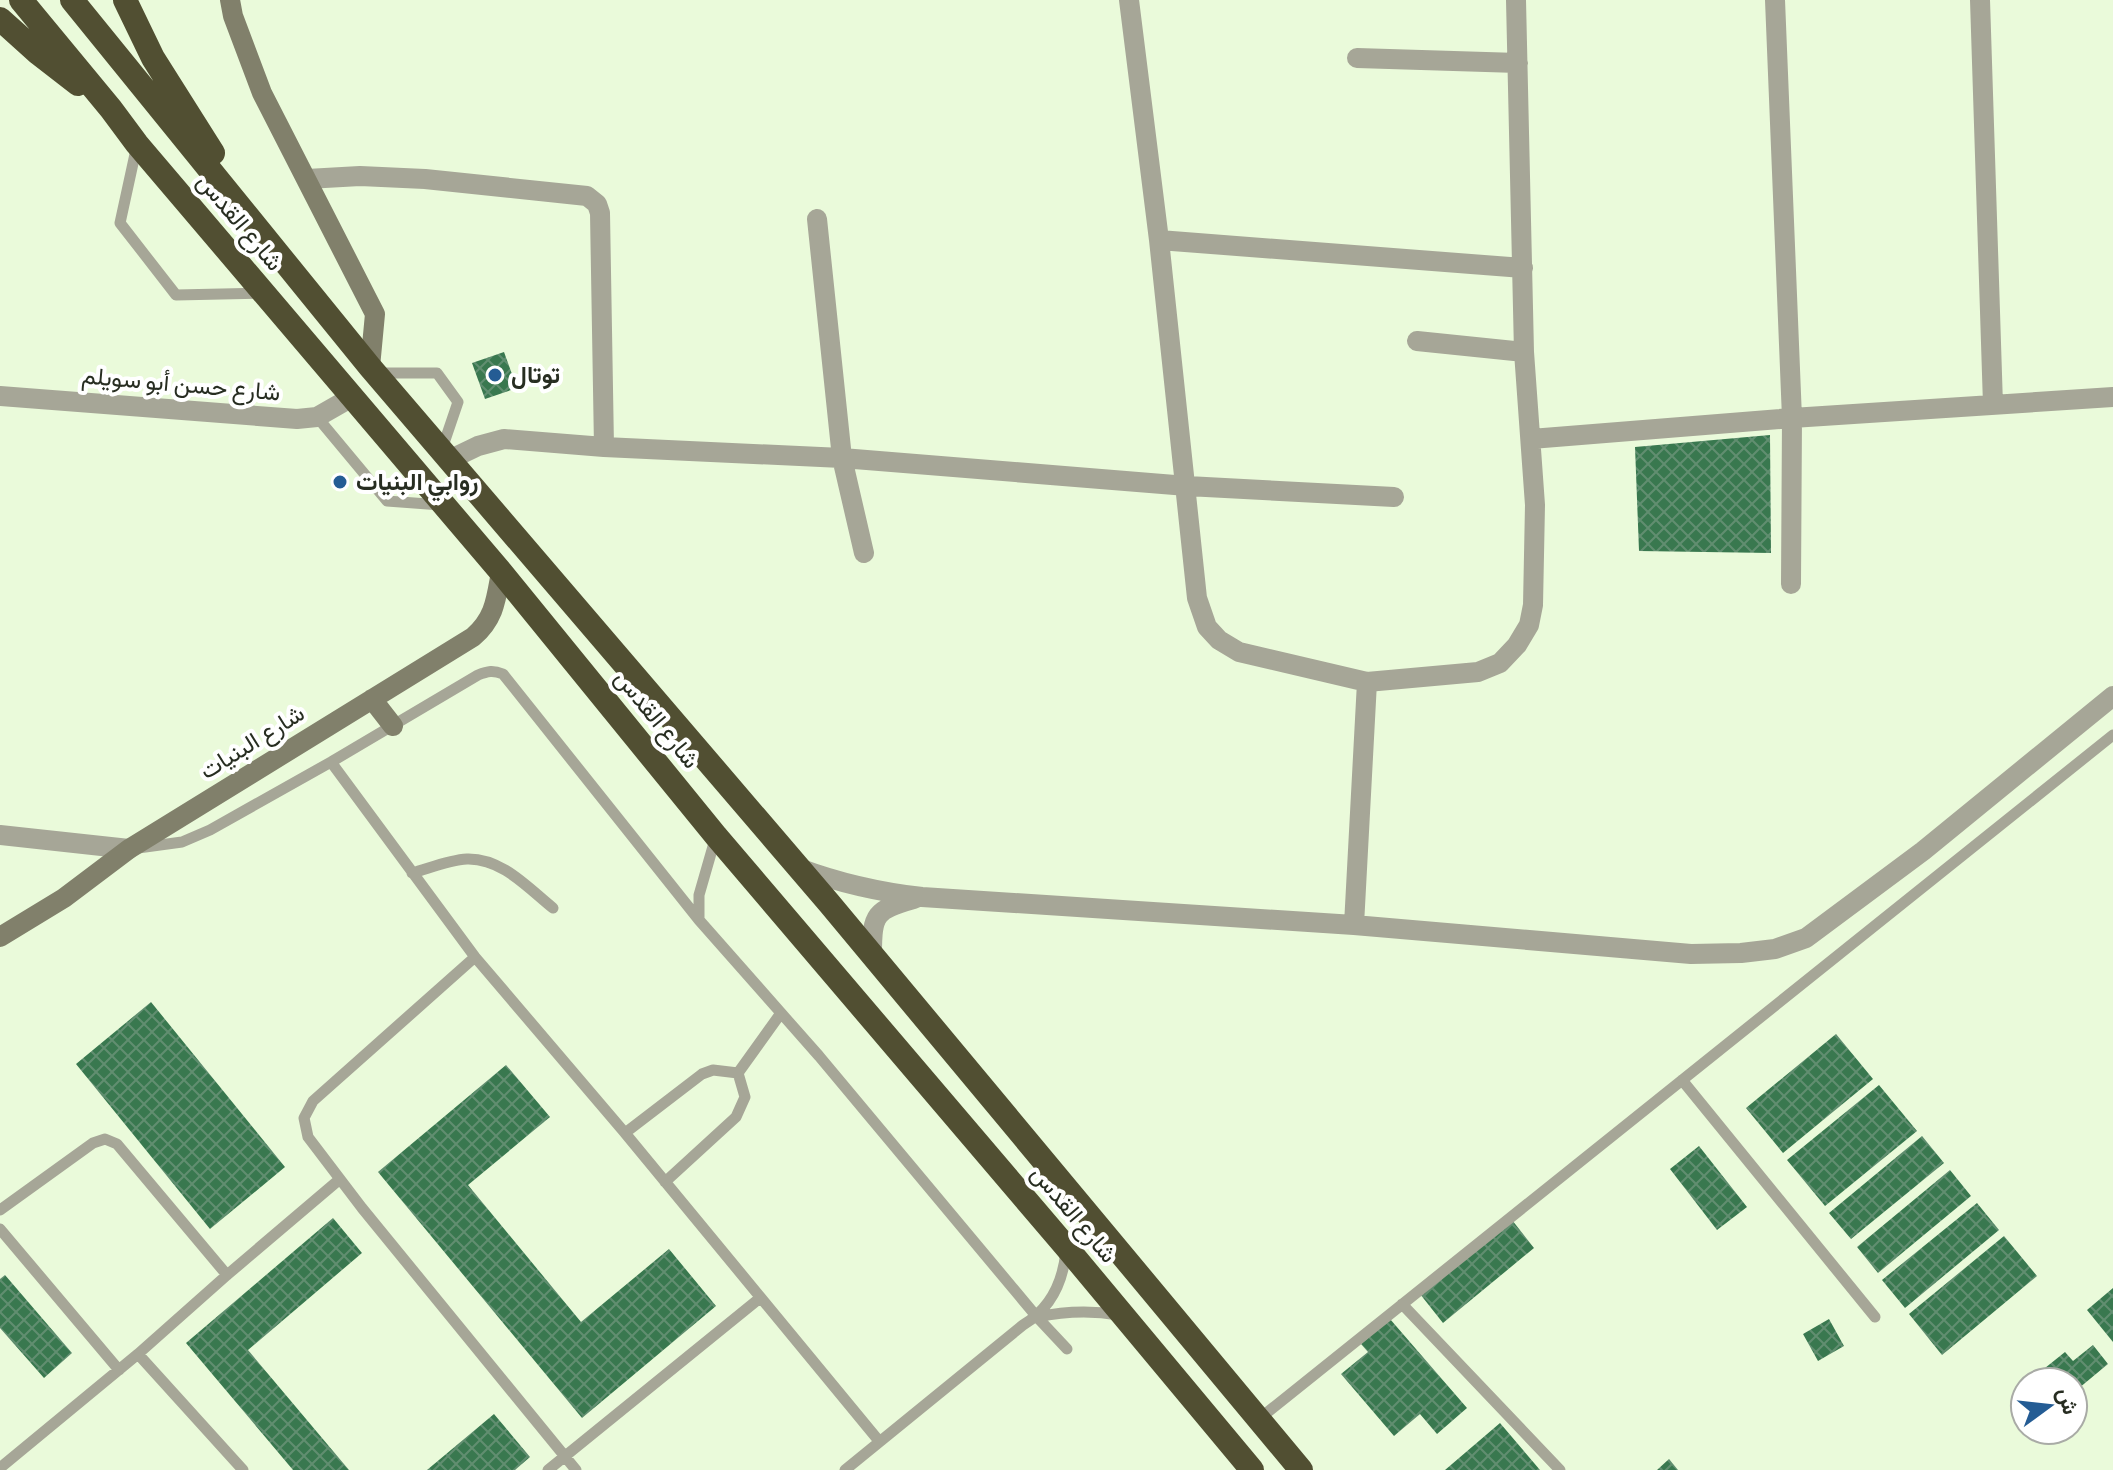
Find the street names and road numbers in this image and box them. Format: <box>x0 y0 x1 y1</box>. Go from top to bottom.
street label: شارع القدس <box>188 166 291 279</box>
street label: شارع حسن أبو سويلم <box>80 358 282 411</box>
street label: شارع القدس <box>606 662 708 776</box>
street label: شارع البنيات <box>193 696 312 789</box>
street label: شارع القدس <box>1022 1158 1125 1271</box>

